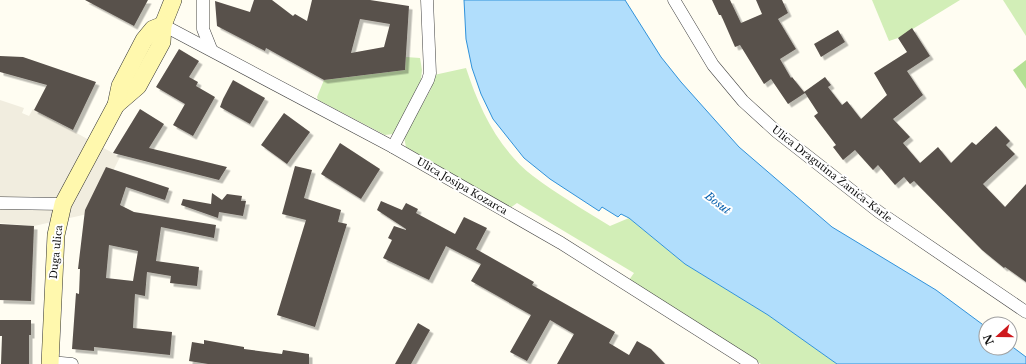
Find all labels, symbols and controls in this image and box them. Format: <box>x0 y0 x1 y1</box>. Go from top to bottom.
street label: Ulica Dragutina Žanića-Karle <box>769 122 896 225</box>
street label: Ulica Josipa Kozarca <box>414 155 510 218</box>
water label: Bosut <box>702 188 734 217</box>
street label: Duga ulica <box>47 224 65 280</box>
north arrow <box>978 316 1018 356</box>
text: N <box>980 332 997 347</box>

